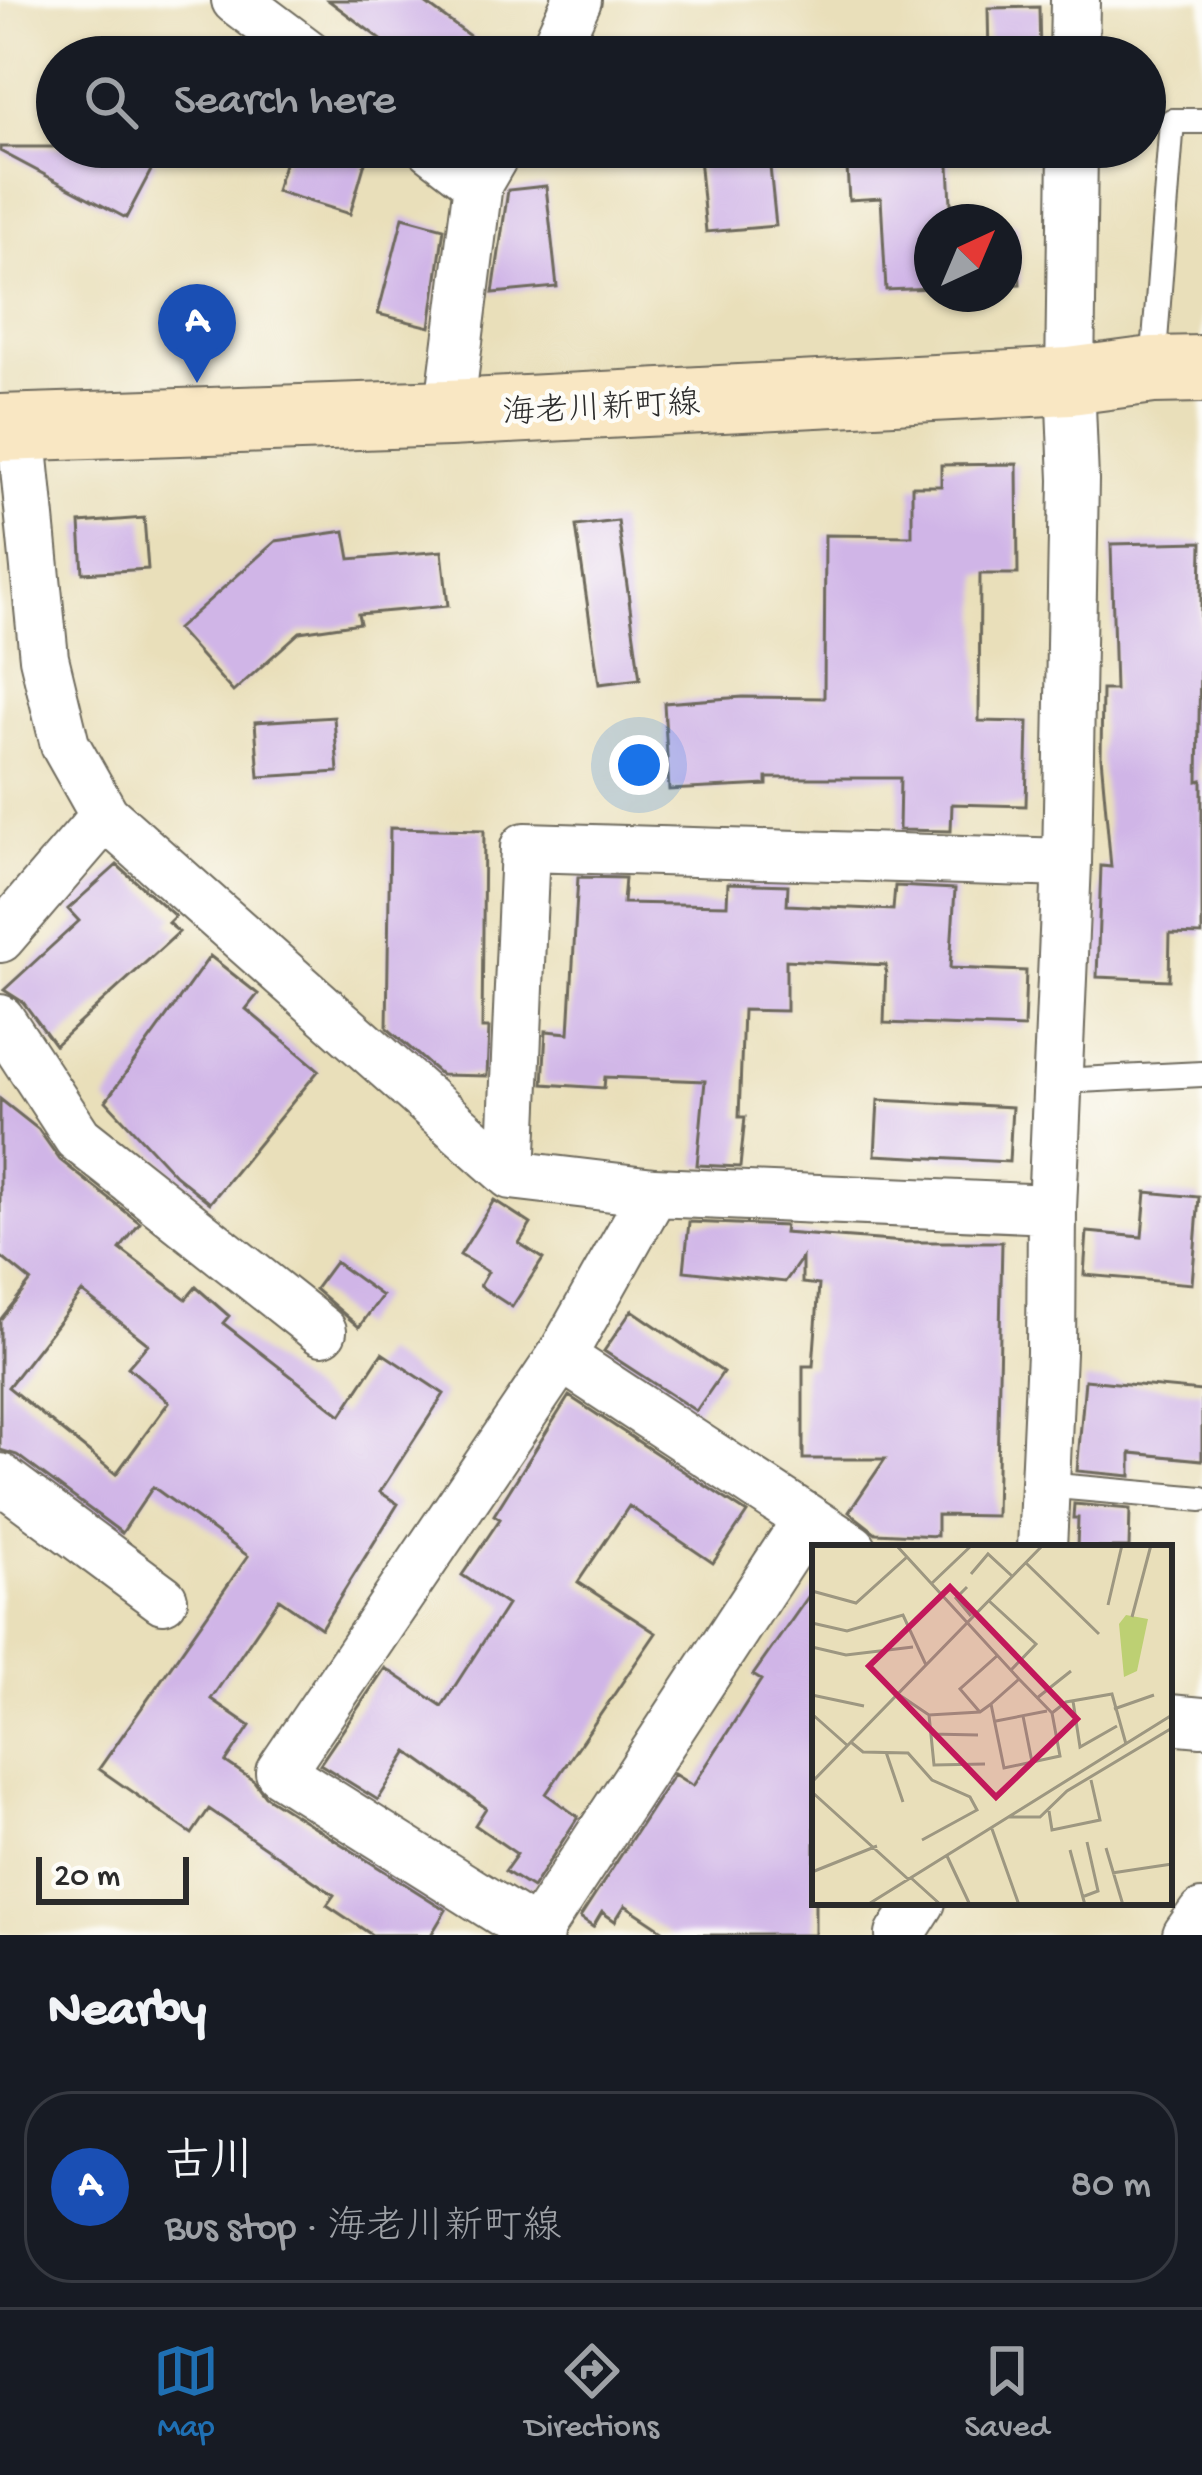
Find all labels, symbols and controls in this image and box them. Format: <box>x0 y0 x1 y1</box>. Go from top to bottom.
search box <box>36 36 1166 168</box>
icon: search <box>78 69 144 135</box>
text: Search here <box>174 76 396 129</box>
north arrow <box>914 204 1022 312</box>
pin: A <box>158 284 236 383</box>
street label: 海老川新町線 <box>501 385 701 435</box>
your location <box>609 735 669 795</box>
inset map <box>812 1545 1172 1905</box>
scale bar <box>36 1851 189 1904</box>
text: 20 m <box>54 1859 120 1897</box>
text: Nearby <box>48 1983 206 2043</box>
text: 古川 <box>165 2139 255 2192</box>
text: A <box>78 2164 102 2210</box>
text: 80 m <box>1071 2164 1151 2210</box>
text: Bus stop · 海老川新町線 <box>165 2207 561 2253</box>
tab: Map <box>153 2338 219 2448</box>
tab: Directions <box>525 2338 659 2448</box>
tab: Saved <box>965 2338 1049 2448</box>

